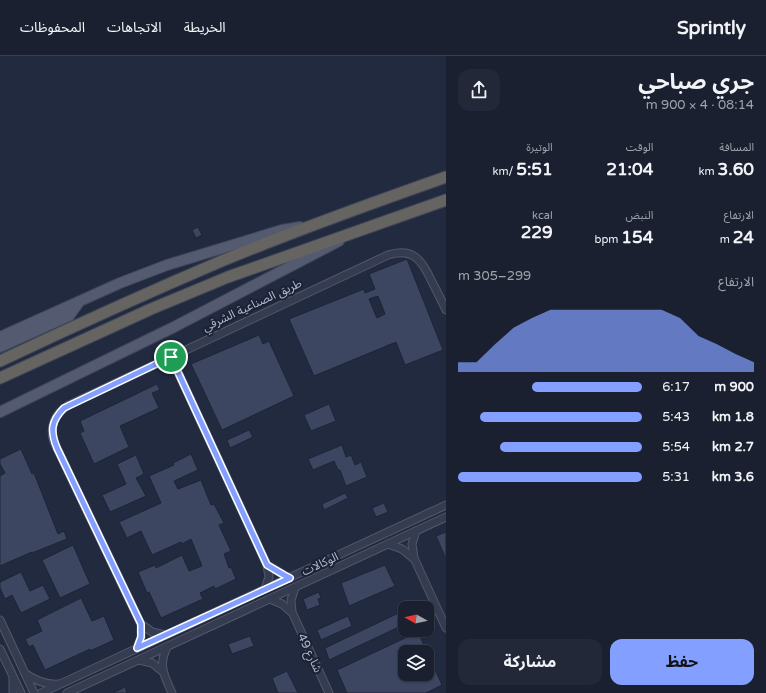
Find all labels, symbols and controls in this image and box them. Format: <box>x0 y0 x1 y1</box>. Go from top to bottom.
text: Sprintly <box>677 17 746 39</box>
text: المحفوظات <box>20 19 85 36</box>
text: الاتجاهات <box>107 19 162 36</box>
text: الخريطة <box>184 19 226 36</box>
button: share <box>458 69 500 111</box>
text: جري صباحي <box>638 69 754 95</box>
text: 08:14 · 4 × 900 m <box>646 97 754 113</box>
text: الوتيرة <box>526 141 553 154</box>
text: الوقت <box>626 141 653 154</box>
text: المسافة <box>719 141 754 154</box>
text: 5:51 <box>516 159 553 180</box>
text: 21:04 <box>606 159 653 180</box>
text: 3.60 <box>718 159 754 180</box>
text: /km <box>492 165 516 178</box>
text: km <box>699 165 718 178</box>
text: kcal <box>532 209 553 222</box>
text: النبض <box>625 209 653 222</box>
text: الارتفاع <box>724 209 754 222</box>
text: 229 <box>521 222 553 243</box>
text: 154 <box>621 227 653 248</box>
text: 24 <box>733 227 754 248</box>
text: bpm <box>594 233 621 246</box>
text: m <box>720 233 733 246</box>
text: 299–305 m <box>458 268 531 284</box>
text: الارتفاع <box>718 274 754 290</box>
street label: طريق الصناعية الشرقي <box>200 276 305 337</box>
pin <box>154 340 188 374</box>
icon: arrive <box>160 346 182 368</box>
text: 6:17 <box>662 379 690 395</box>
text: 900 m <box>714 379 754 395</box>
text: 5:43 <box>662 409 690 425</box>
text: 1.8 km <box>712 409 754 425</box>
text: 5:54 <box>662 439 690 455</box>
text: 2.7 km <box>712 439 754 455</box>
text: 5:31 <box>662 469 690 485</box>
text: 3.6 km <box>712 469 754 485</box>
street label: الوكالات <box>299 549 341 579</box>
north arrow <box>398 601 434 637</box>
map controls <box>398 601 434 681</box>
street label: شارع 49 <box>293 631 325 676</box>
button: مشاركة <box>458 639 602 685</box>
button: حفظ <box>610 639 754 685</box>
button: layers <box>398 645 434 681</box>

